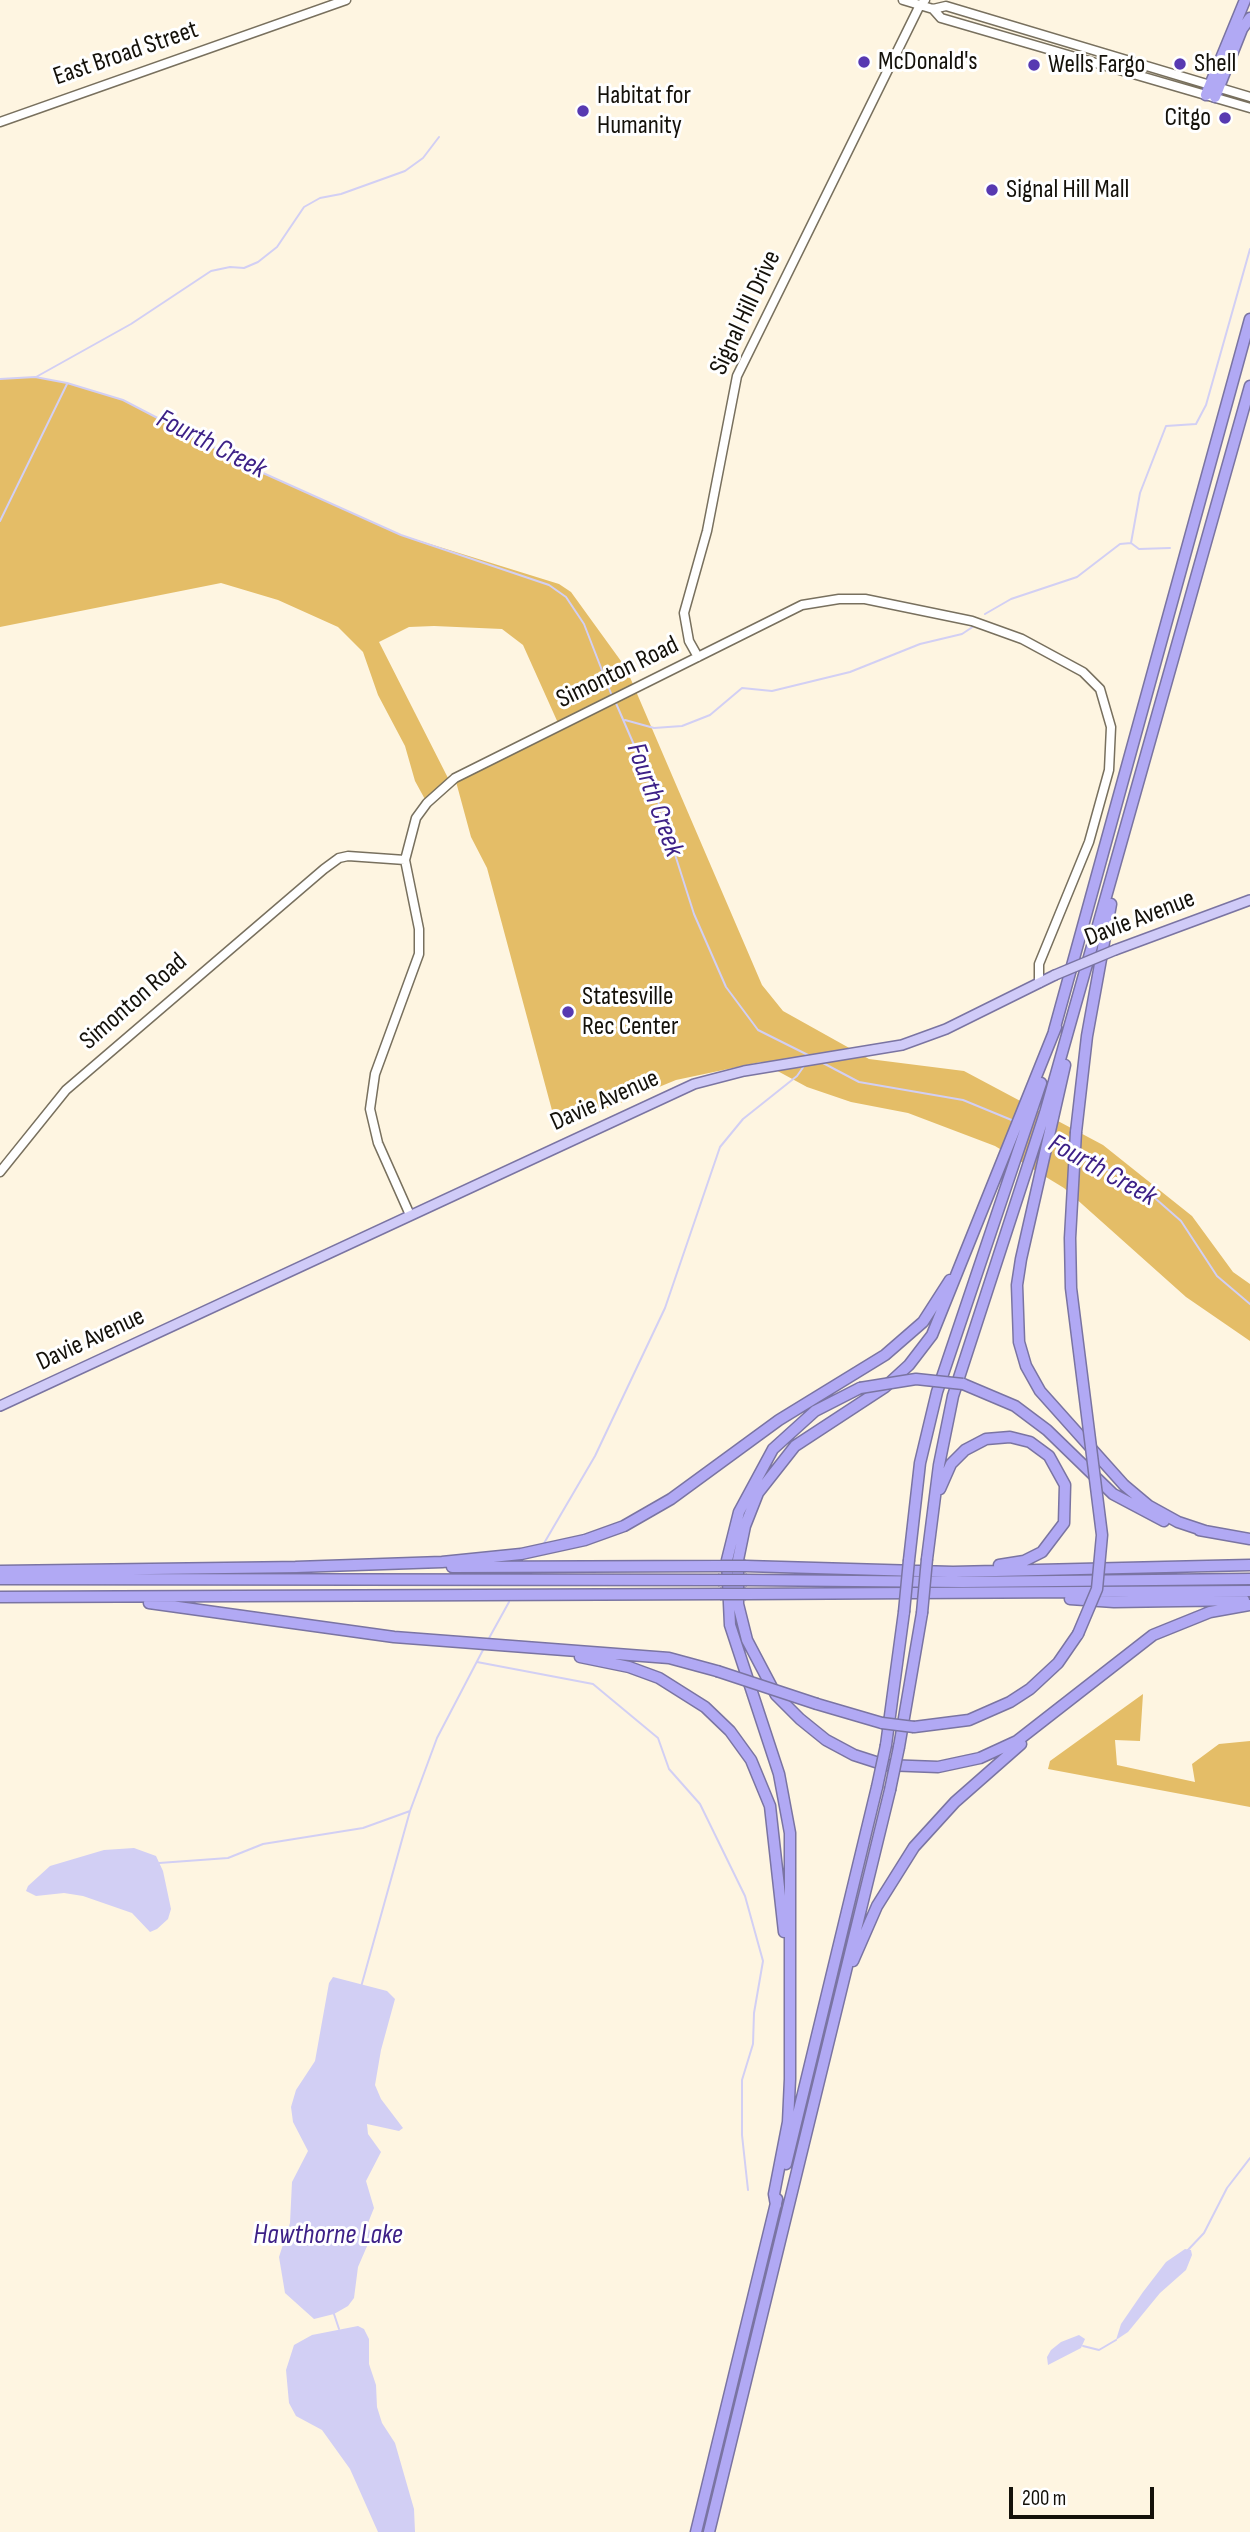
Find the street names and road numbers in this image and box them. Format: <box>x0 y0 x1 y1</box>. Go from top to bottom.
street label: East Broad Street <box>50 15 202 93</box>
street label: Signal Hill Drive <box>704 246 788 380</box>
street label: Simonton Road <box>552 630 684 716</box>
street label: Davie Avenue <box>1080 884 1200 954</box>
street label: Simonton Road <box>74 947 194 1057</box>
street label: Davie Avenue <box>546 1063 664 1139</box>
street label: Davie Avenue <box>32 1301 150 1379</box>

